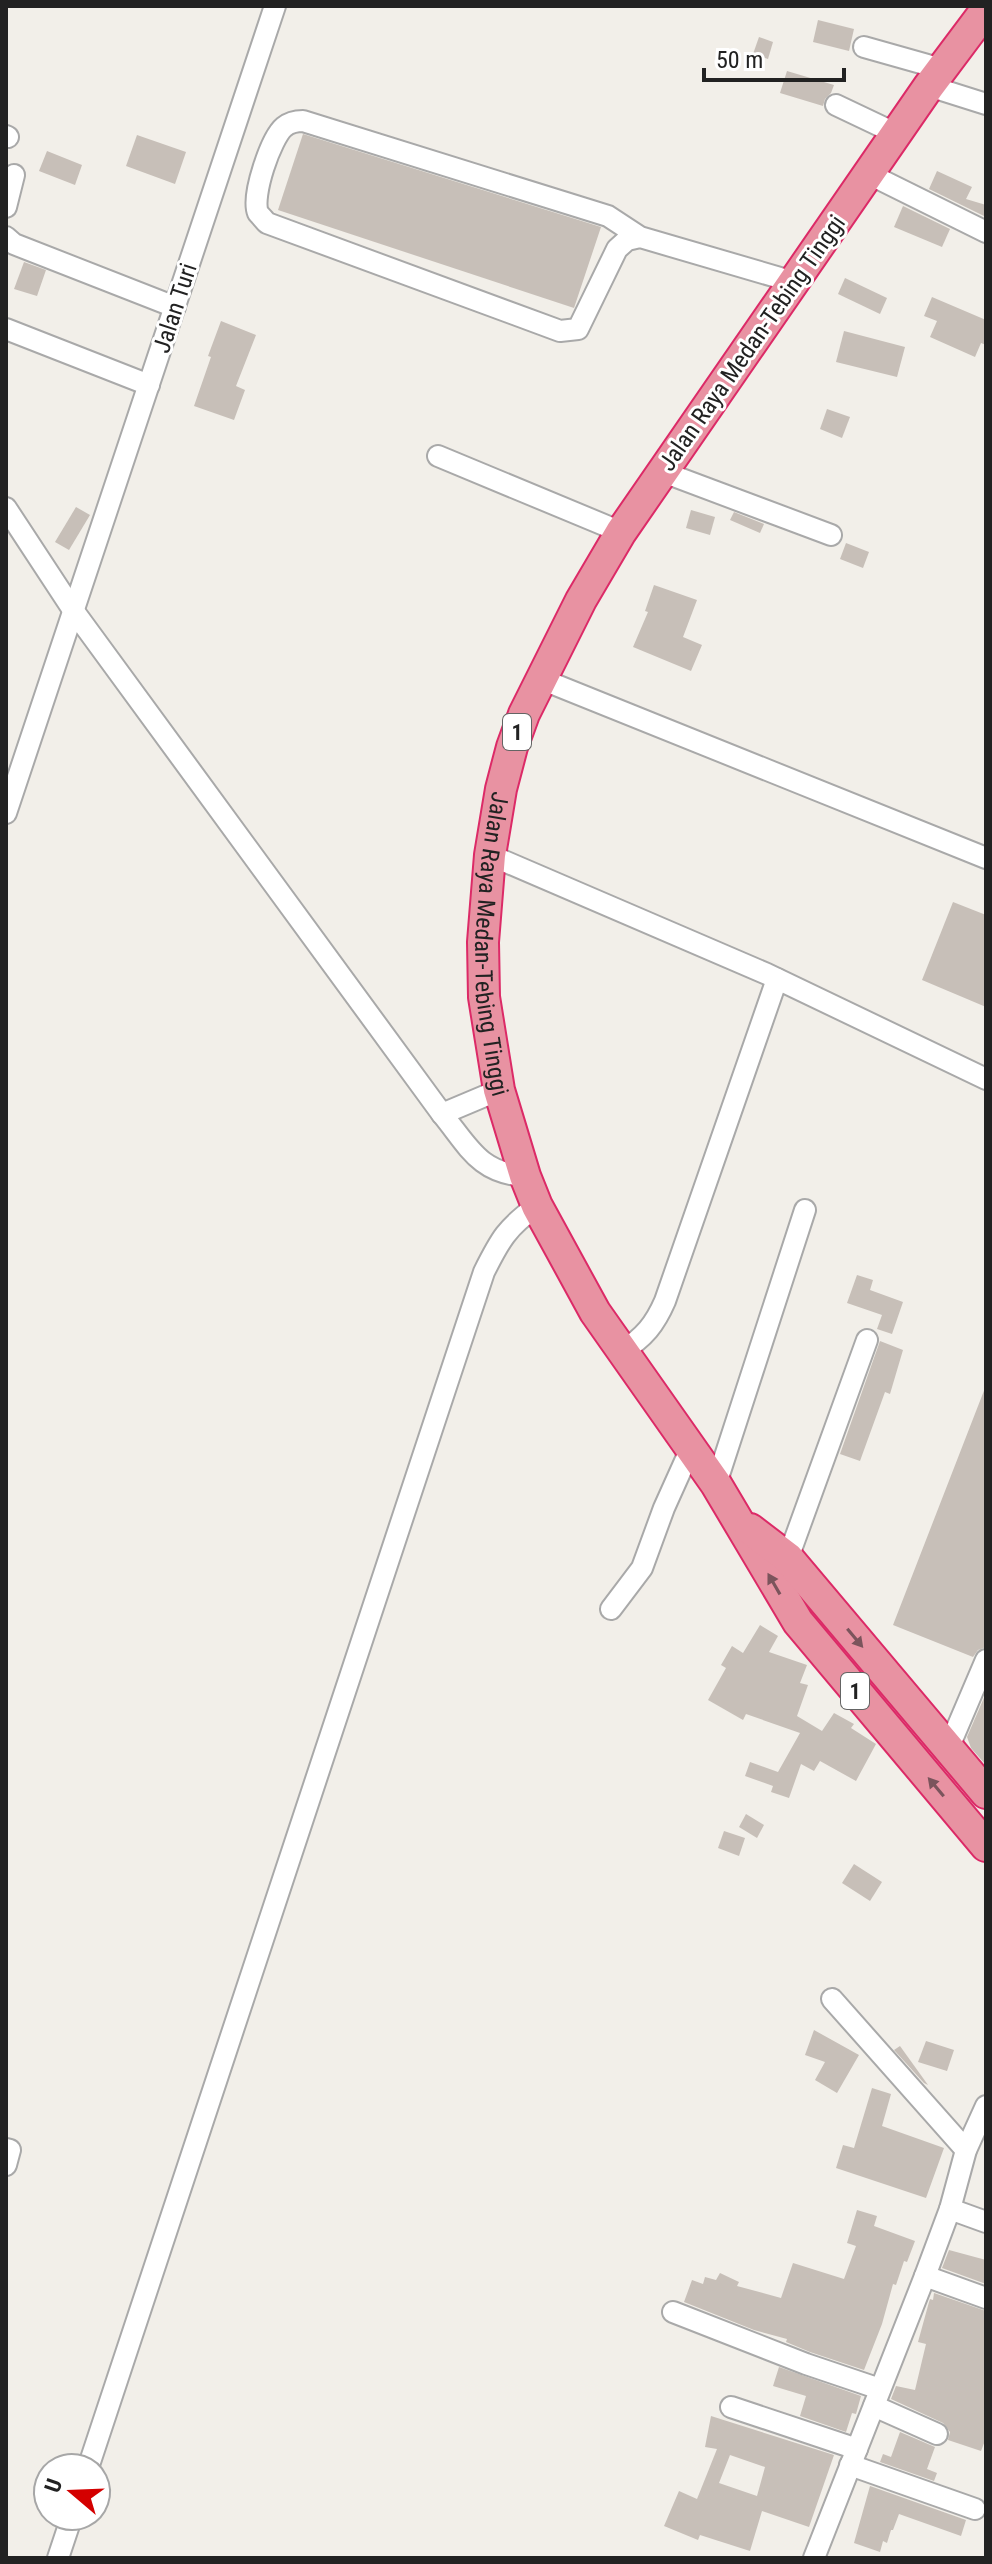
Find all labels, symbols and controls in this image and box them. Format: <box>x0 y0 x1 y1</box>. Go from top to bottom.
scale bar <box>704 32 844 82</box>
text: 50 m <box>716 46 763 74</box>
street label: Jalan Raya Medan-Tebing Tinggi <box>653 210 851 476</box>
street label: Jalan Turi <box>147 260 203 356</box>
road number: 1 <box>503 714 531 750</box>
street label: Jalan Raya Medan-Tebing Tinggi <box>469 790 514 1099</box>
one-way arrow <box>767 1573 781 1595</box>
one-way arrow <box>846 1628 863 1648</box>
road number: 1 <box>841 1673 869 1709</box>
one-way arrow <box>928 1777 945 1797</box>
north arrow <box>32 2452 112 2532</box>
text: U <box>40 2476 67 2496</box>

